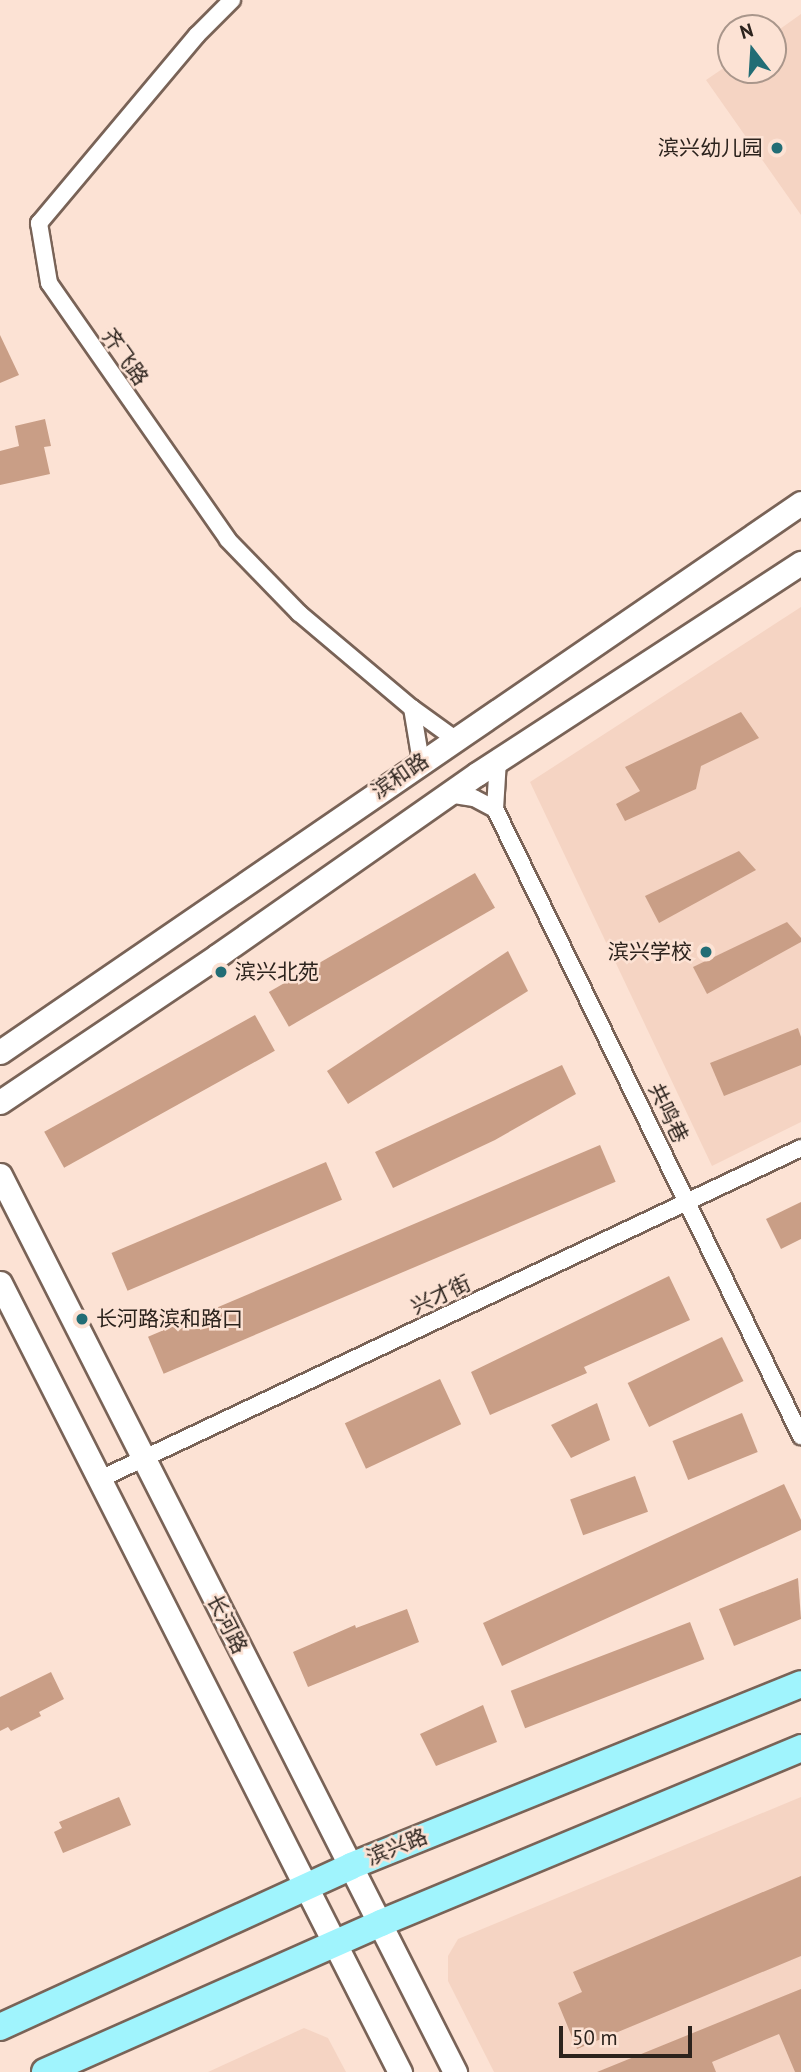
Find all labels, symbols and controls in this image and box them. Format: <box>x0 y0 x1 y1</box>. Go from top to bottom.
north arrow <box>717 14 787 84</box>
text: N <box>737 18 756 44</box>
place label: 滨兴幼儿园 <box>658 135 763 161</box>
marker: 滨兴幼儿园 <box>769 140 785 156</box>
street label: 齐飞路 <box>97 324 153 390</box>
street label: 滨和路 <box>367 748 433 804</box>
place label: 滨兴学校 <box>608 939 692 965</box>
marker: 滨兴学校 <box>698 944 714 960</box>
place label: 滨兴北苑 <box>235 959 319 985</box>
marker: 滨兴北苑 <box>213 964 229 980</box>
street label: 共鸣巷 <box>643 1079 693 1147</box>
street label: 兴才街 <box>407 1270 475 1320</box>
place label: 长河路滨和路口 <box>96 1306 243 1332</box>
marker: 长河路滨和路口 <box>74 1311 90 1327</box>
street label: 长河路 <box>201 1590 253 1658</box>
street label: 滨兴路 <box>363 1824 431 1870</box>
scale bar <box>563 2012 696 2056</box>
text: 50 m <box>572 2024 618 2051</box>

